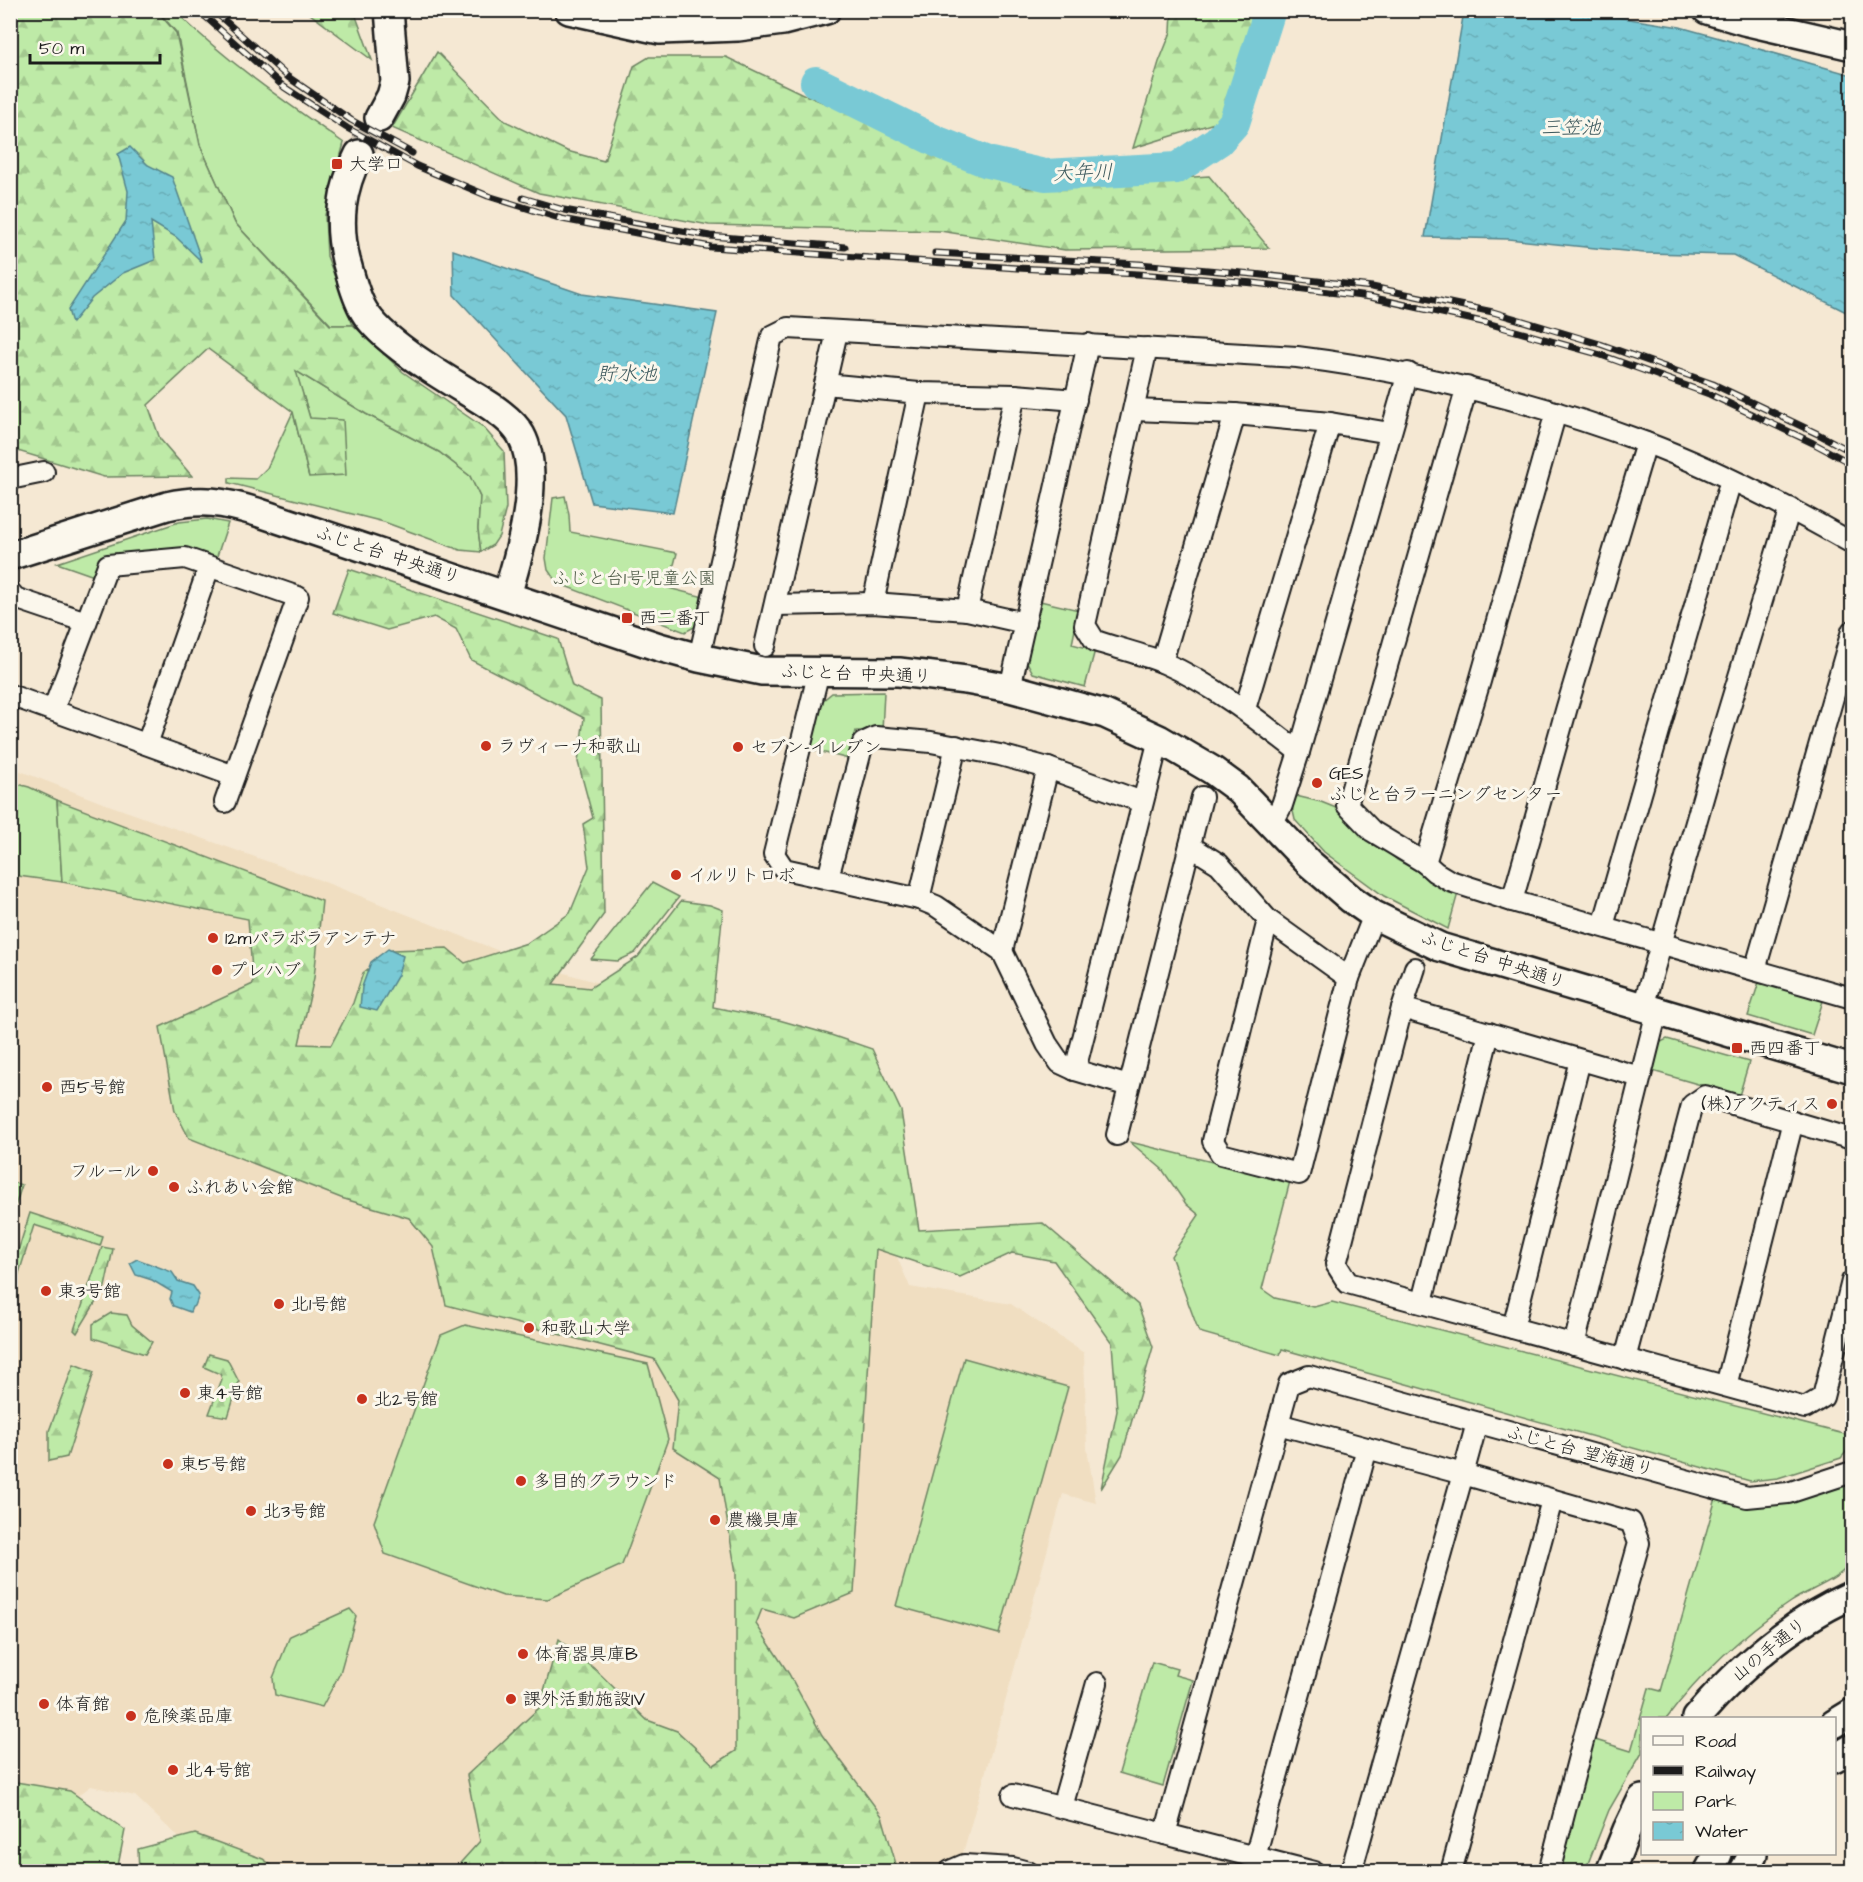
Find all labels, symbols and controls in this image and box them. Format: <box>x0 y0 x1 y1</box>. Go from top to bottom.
scale bar <box>30 27 160 65</box>
text: 50 m <box>39 36 84 61</box>
water label: 三笠池 <box>1541 114 1602 142</box>
place label: 大学口 <box>349 152 403 177</box>
marker: 大学口 <box>330 157 344 171</box>
water label: 大年川 <box>1053 158 1113 188</box>
water label: 貯水池 <box>597 360 658 388</box>
street label: ふじと台 中央通り <box>312 520 464 590</box>
park label: ふじと台1号児童公園 <box>552 566 716 591</box>
place label: 西二番丁 <box>639 606 711 631</box>
marker: 西二番丁 <box>620 611 634 625</box>
street label: ふじと台 中央通り <box>780 659 932 689</box>
place label: ラヴィーナ和歌山 <box>498 734 642 759</box>
place label: セブン-イレブン <box>750 735 882 760</box>
marker: ラヴィーナ和歌山 <box>479 739 493 753</box>
marker: セブン-イレブン <box>731 740 745 754</box>
place label: GES ふじと台ラーニングセンター <box>1329 761 1562 807</box>
marker: GES ふじと台ラーニングセンター <box>1310 776 1324 790</box>
place label: イルリトロボ <box>688 863 795 888</box>
marker: イルリトロボ <box>669 868 683 882</box>
street label: ふじと台 中央通り <box>1417 925 1569 995</box>
place label: 12mパラボラアンテナ <box>225 926 397 951</box>
marker: 12mパラボラアンテナ <box>206 931 220 945</box>
place label: プレハブ <box>229 958 301 983</box>
marker: プレハブ <box>210 963 224 977</box>
place label: 西四番丁 <box>1749 1036 1821 1061</box>
marker: 西四番丁 <box>1730 1041 1744 1055</box>
place label: 西5号館 <box>59 1075 126 1100</box>
marker: 西5号館 <box>40 1080 54 1094</box>
place label: (株)アクティス <box>1701 1092 1820 1117</box>
marker: (株)アクティス <box>1825 1097 1839 1111</box>
place label: フルール <box>70 1159 141 1184</box>
marker: フルール <box>146 1164 160 1178</box>
place label: ふれあい会館 <box>186 1175 294 1200</box>
marker: ふれあい会館 <box>167 1180 181 1194</box>
place label: 東3号館 <box>58 1279 121 1304</box>
marker: 東3号館 <box>39 1284 53 1298</box>
place label: 北1号館 <box>291 1292 347 1317</box>
marker: 北1号館 <box>272 1297 286 1311</box>
place label: 和歌山大学 <box>541 1316 631 1341</box>
marker: 和歌山大学 <box>522 1321 536 1335</box>
place label: 東4号館 <box>197 1381 263 1406</box>
marker: 東4号館 <box>178 1386 192 1400</box>
place label: 北2号館 <box>374 1387 438 1412</box>
marker: 北2号館 <box>355 1392 369 1406</box>
street label: ふじと台 望海通り <box>1504 1419 1656 1483</box>
place label: 東5号館 <box>180 1452 247 1477</box>
marker: 東5号館 <box>161 1457 175 1471</box>
place label: 多目的グラウンド <box>533 1469 677 1494</box>
marker: 多目的グラウンド <box>514 1474 528 1488</box>
place label: 北3号館 <box>263 1499 326 1524</box>
marker: 北3号館 <box>244 1504 258 1518</box>
place label: 農機具庫 <box>727 1508 799 1533</box>
marker: 農機具庫 <box>708 1513 722 1527</box>
street label: 山の手通り <box>1726 1612 1812 1688</box>
place label: 体育器具庫B <box>535 1642 638 1667</box>
marker: 体育器具庫B <box>516 1647 530 1661</box>
place label: 課外活動施設IV <box>523 1687 645 1712</box>
place label: 体育館 <box>56 1692 110 1717</box>
marker: 課外活動施設IV <box>504 1692 518 1706</box>
marker: 体育館 <box>37 1697 51 1711</box>
place label: 危険薬品庫 <box>143 1704 233 1729</box>
marker: 危険薬品庫 <box>124 1709 138 1723</box>
legend <box>1641 1717 1836 1855</box>
text: Road <box>1695 1729 1736 1754</box>
place label: 北4号館 <box>185 1758 251 1783</box>
text: Railway <box>1695 1759 1756 1785</box>
marker: 北4号館 <box>166 1763 180 1777</box>
text: Park <box>1695 1789 1737 1814</box>
text: Water <box>1695 1819 1748 1844</box>

